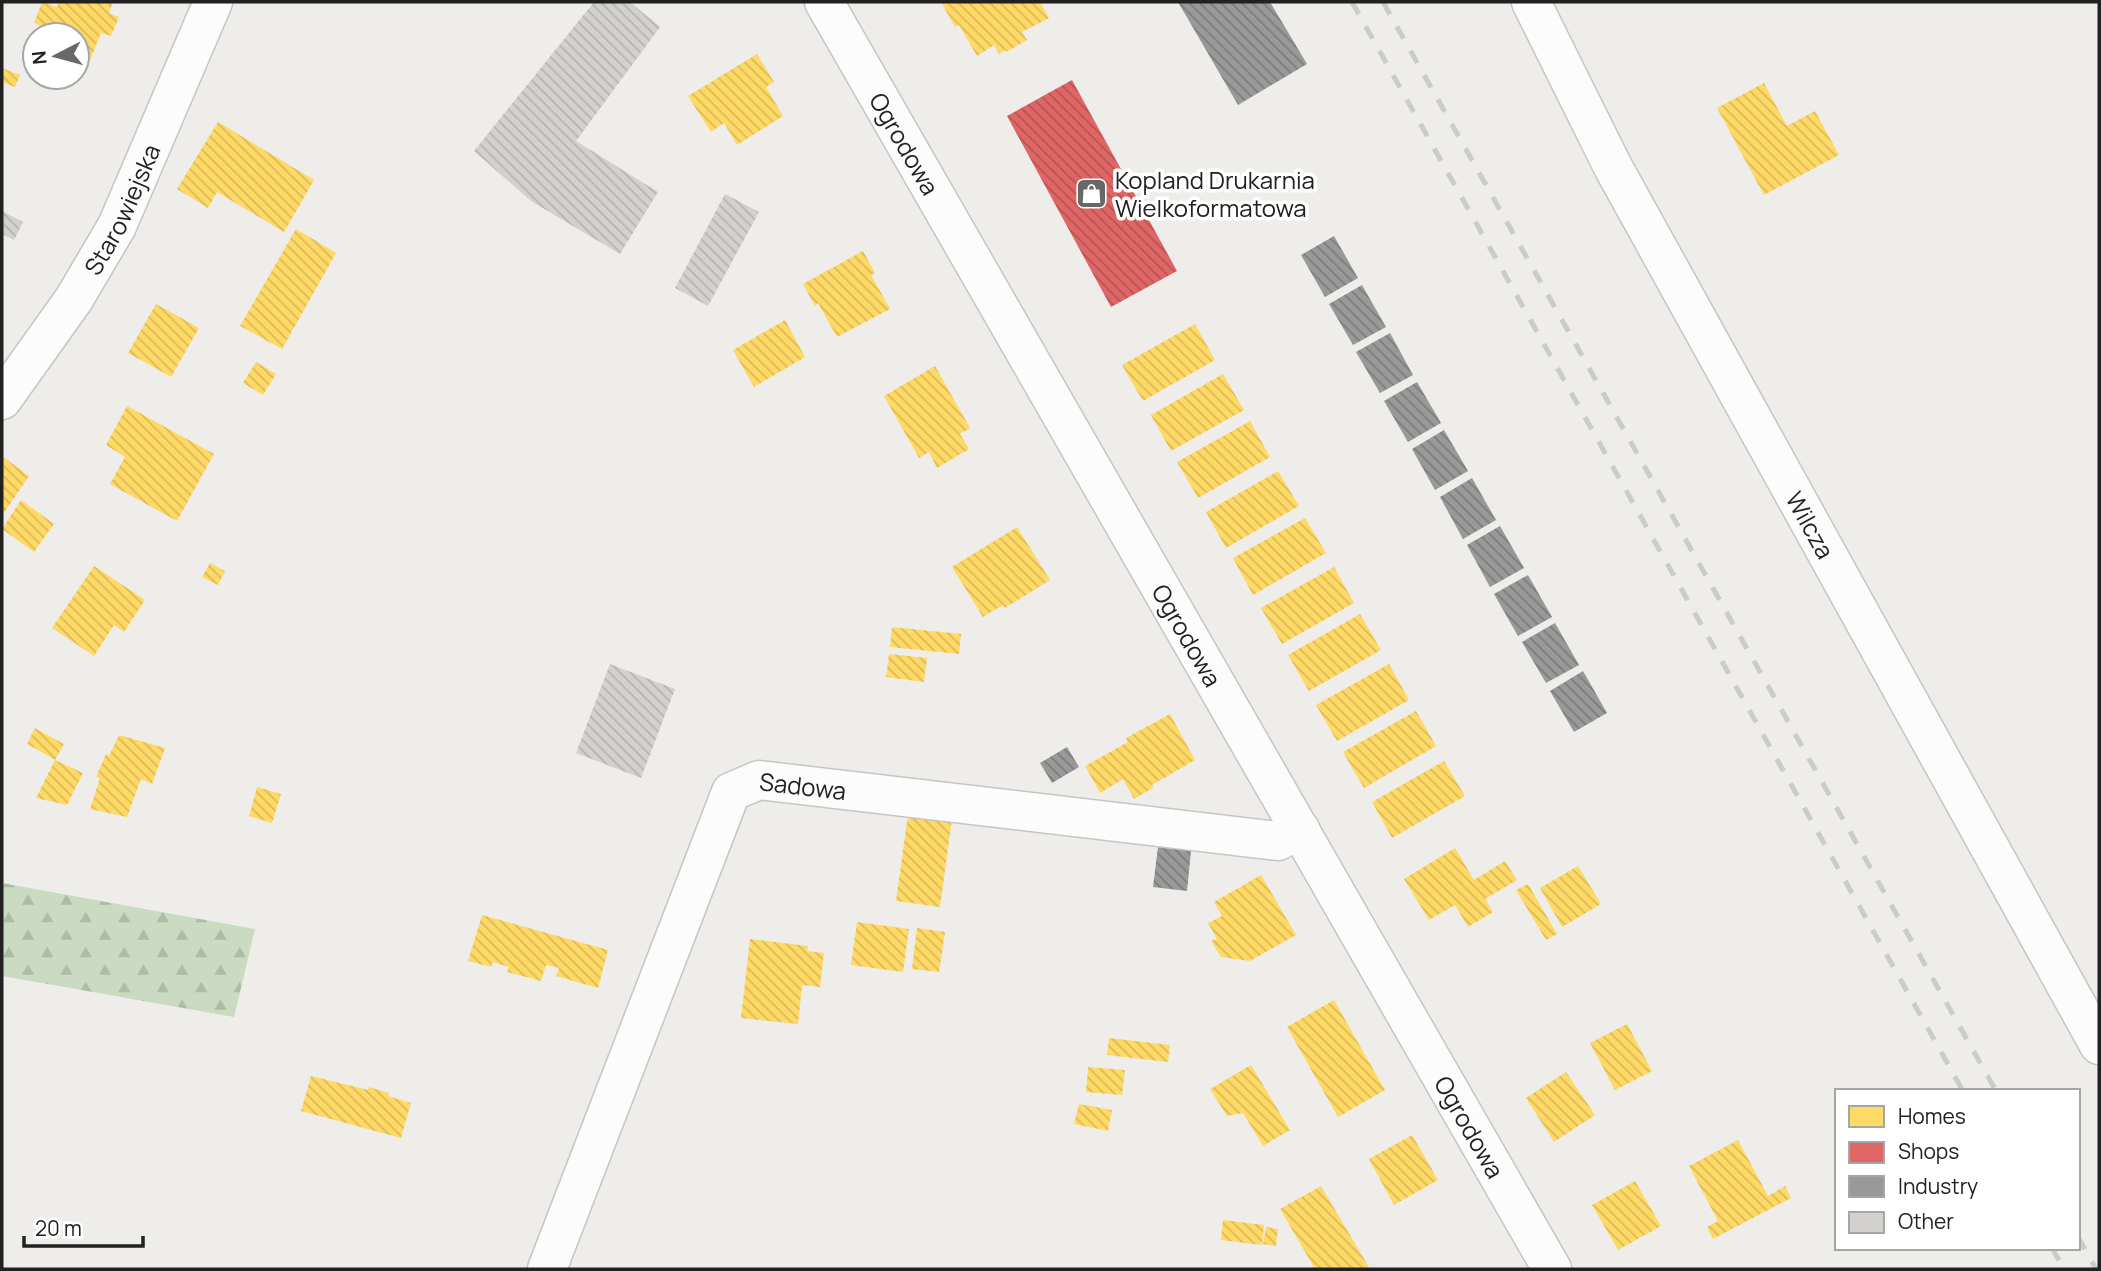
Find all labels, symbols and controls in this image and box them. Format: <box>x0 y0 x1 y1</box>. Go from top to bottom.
north arrow <box>21 21 91 91</box>
text: N <box>25 50 53 66</box>
street label: Ogrodowa <box>863 86 948 201</box>
street label: Starowiejska <box>76 138 167 281</box>
place label: Kopland Drukarnia Wielkoformatowa <box>1115 163 1315 224</box>
shop icon: Kopland Drukarnia Wielkoformatowa <box>1075 176 1109 210</box>
street label: Wilcza <box>1779 485 1843 564</box>
street label: Ogrodowa <box>1145 578 1230 692</box>
street label: Sadowa <box>758 764 848 807</box>
street label: Ogrodowa <box>1428 1069 1513 1184</box>
legend <box>1835 1089 2080 1250</box>
text: Homes <box>1898 1102 1966 1130</box>
text: Shops <box>1898 1137 1959 1165</box>
text: Industry <box>1898 1172 1978 1200</box>
scale bar <box>24 1204 144 1248</box>
text: Other <box>1898 1207 1954 1235</box>
text: 20 m <box>35 1214 82 1242</box>

